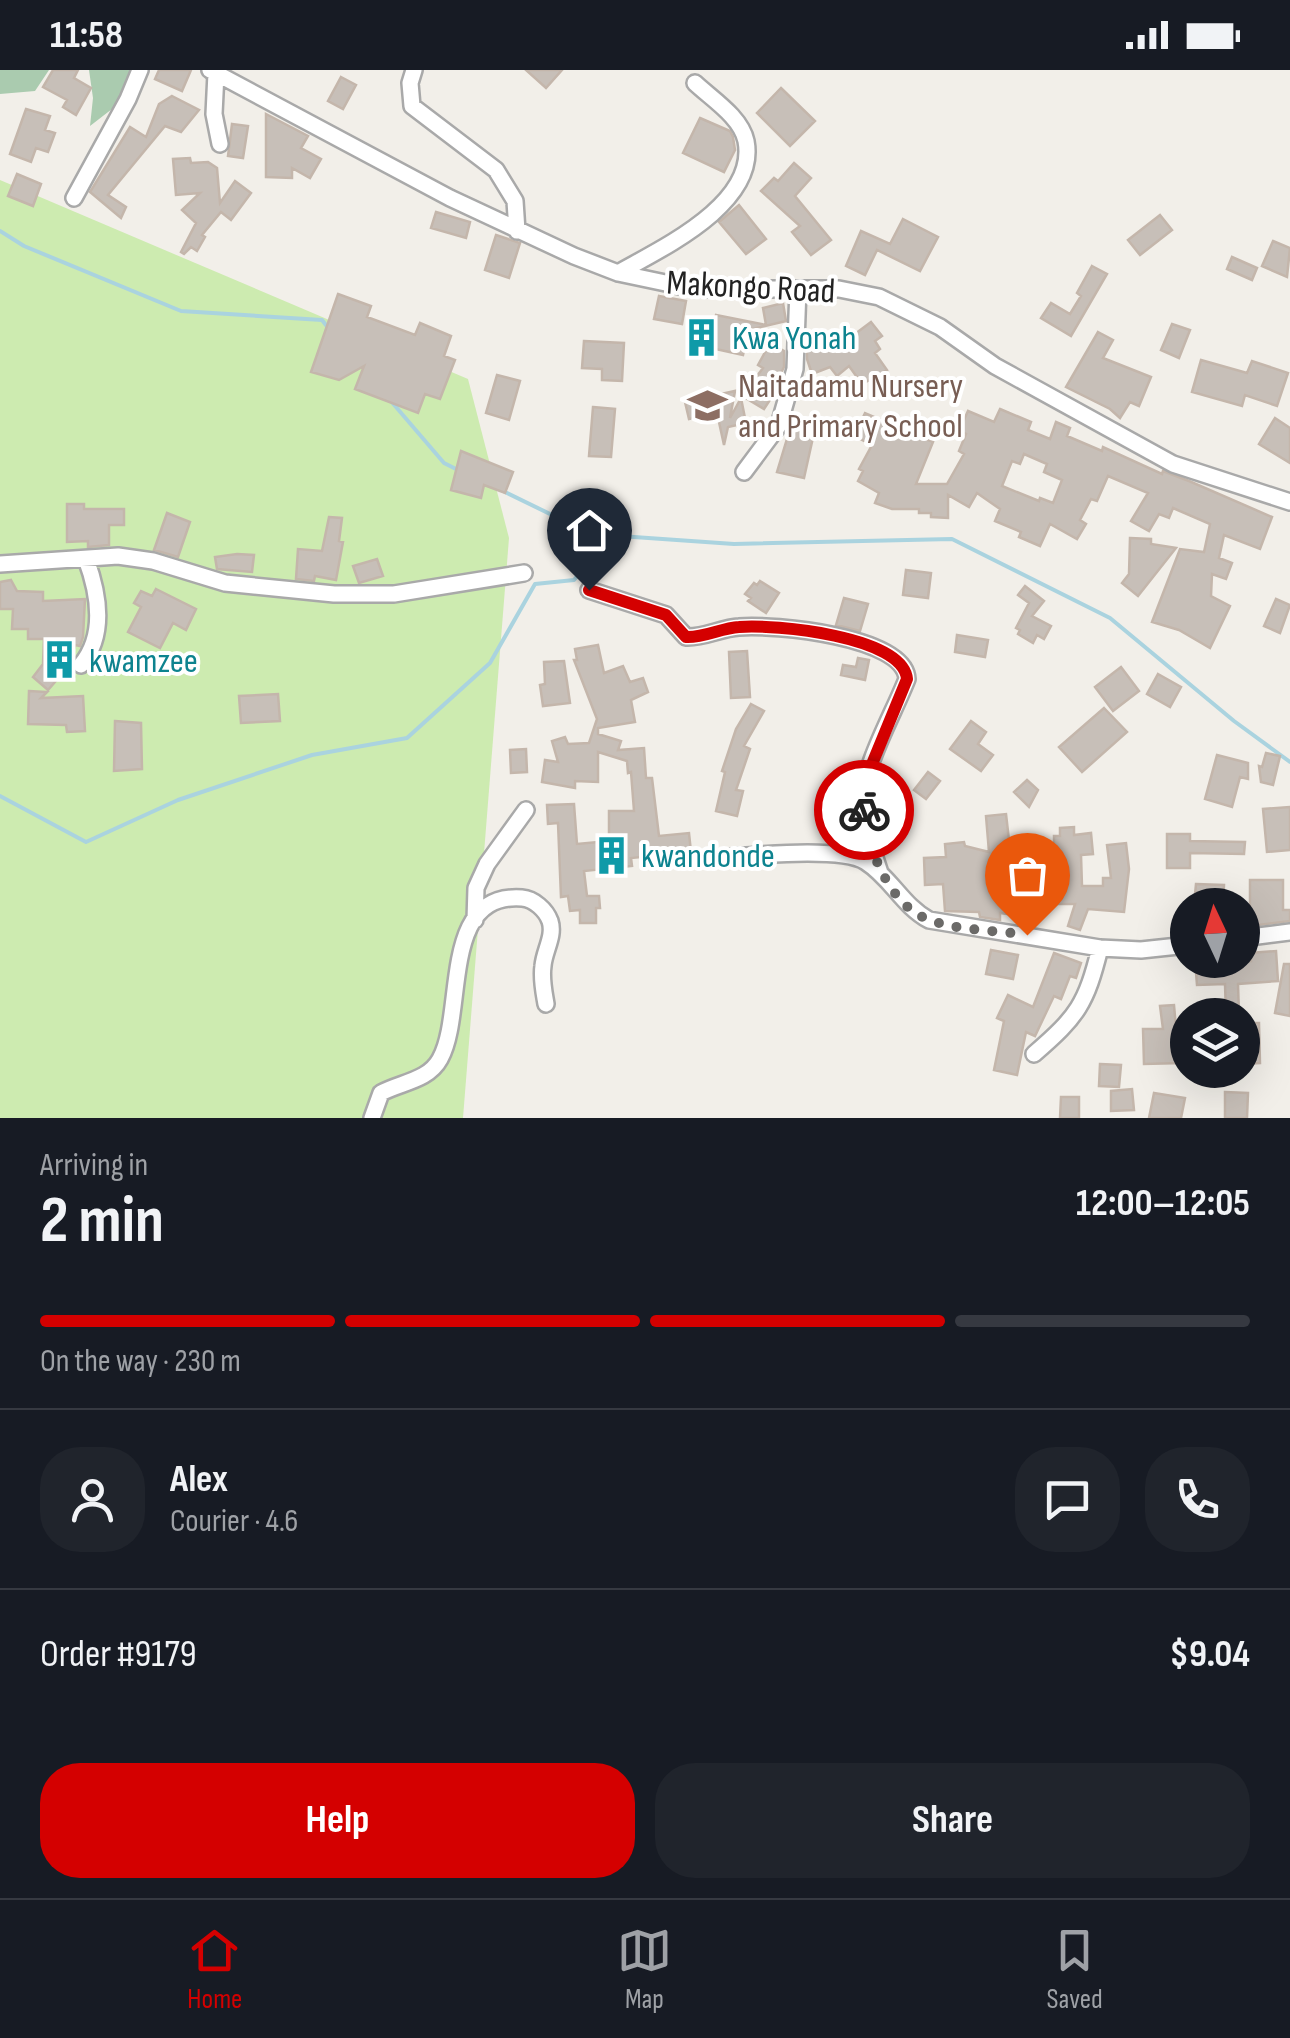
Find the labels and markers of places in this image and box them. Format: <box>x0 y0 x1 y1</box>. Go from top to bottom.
building icon: Kwa Yonah <box>681 316 723 358</box>
place label: Kwa Yonah <box>732 317 856 360</box>
place label: Naitadamu Nursery and Primary School <box>738 365 963 448</box>
school or university icon: Naitadamu Nursery and Primary School <box>687 384 729 426</box>
pin <box>547 488 632 591</box>
building icon: kwamzee <box>38 639 80 681</box>
place label: kwamzee <box>89 640 198 683</box>
pin <box>985 833 1070 936</box>
building icon: kwandonde <box>590 834 632 876</box>
place label: kwandonde <box>641 835 775 878</box>

